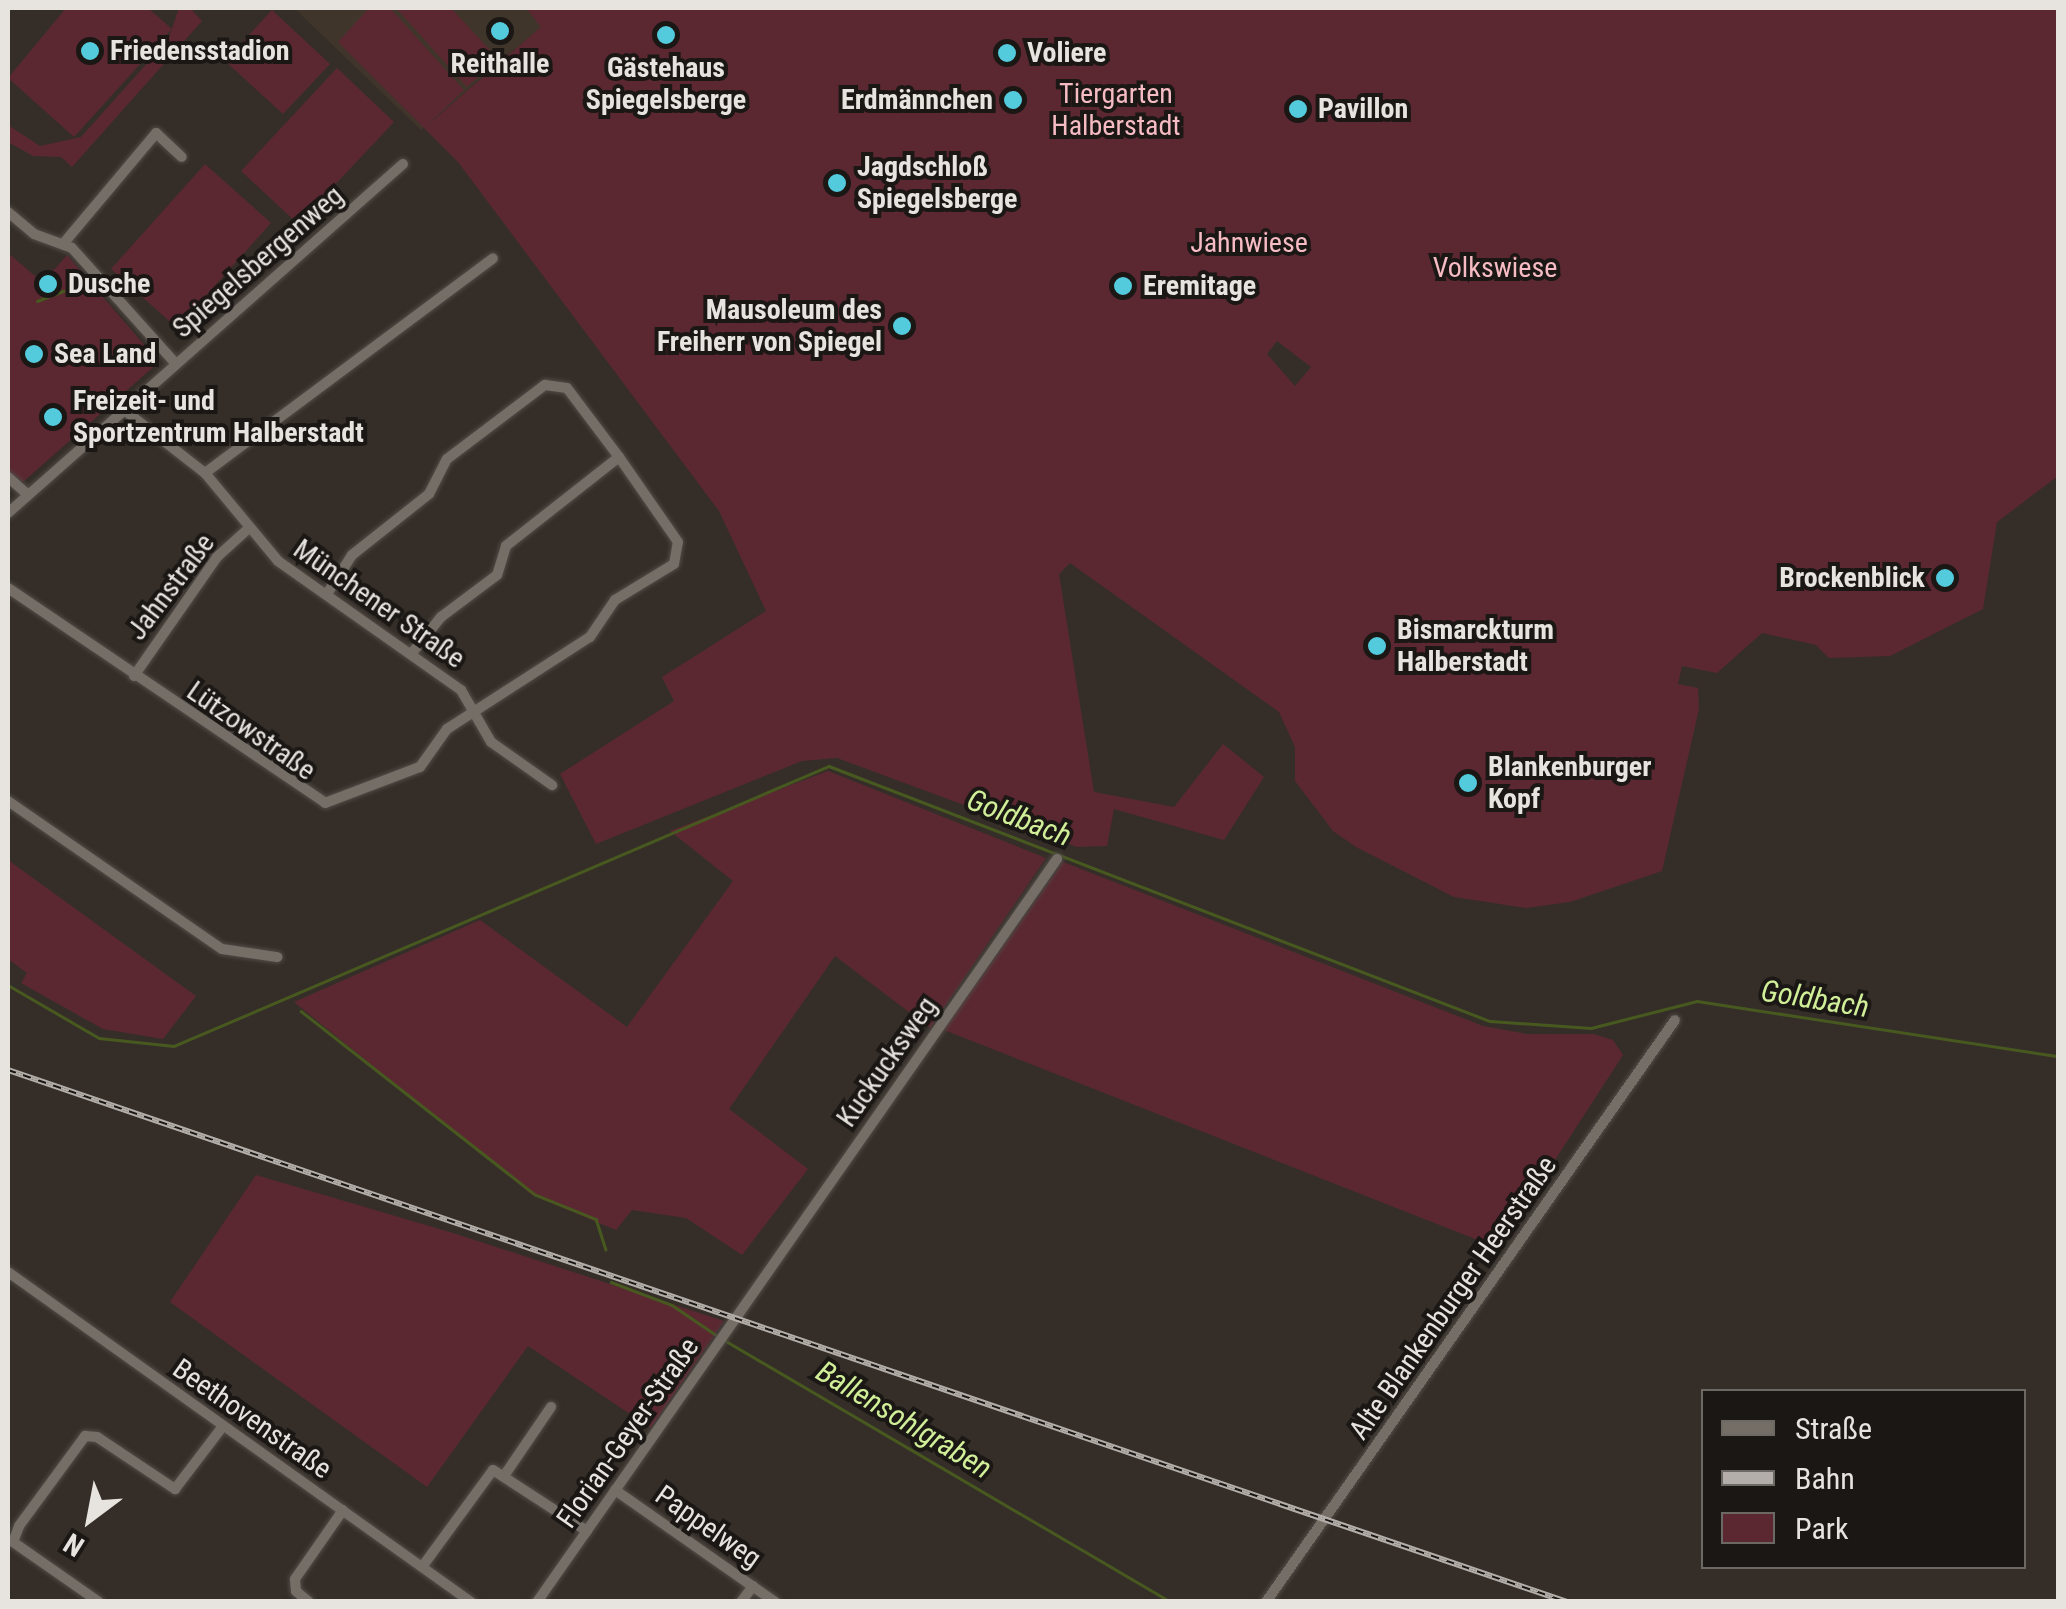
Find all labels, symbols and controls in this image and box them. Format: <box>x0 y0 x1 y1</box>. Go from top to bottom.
marker: Reithalle <box>489 20 511 42</box>
marker: Gästehaus Spiegelsberge <box>655 24 677 46</box>
place label: Friedensstadion <box>110 34 290 68</box>
place label: Voliere <box>1027 36 1106 70</box>
marker: Friedensstadion <box>79 40 101 62</box>
marker: Voliere <box>996 42 1018 64</box>
place label: Reithalle <box>450 47 550 81</box>
place label: Gästehaus Spiegelsberge <box>586 51 746 117</box>
park label: Tiergarten Halberstadt <box>1051 77 1181 143</box>
place label: Erdmännchen <box>841 83 993 117</box>
marker: Erdmännchen <box>1002 89 1024 111</box>
place label: Pavillon <box>1318 92 1408 126</box>
marker: Pavillon <box>1287 98 1309 120</box>
place label: Jagdschloß Spiegelsberge <box>857 150 1017 216</box>
marker: Jagdschloß Spiegelsberge <box>826 172 848 194</box>
street label: Spiegelsbergenweg <box>166 179 350 345</box>
park label: Jahnwiese <box>1190 226 1308 260</box>
park label: Volkswiese <box>1433 251 1557 285</box>
place label: Dusche <box>68 267 150 301</box>
place label: Eremitage <box>1143 269 1256 303</box>
marker: Dusche <box>37 273 59 295</box>
marker: Eremitage <box>1112 275 1134 297</box>
place label: Mausoleum des Freiherr von Spiegel <box>657 293 882 359</box>
marker: Mausoleum des Freiherr von Spiegel <box>891 315 913 337</box>
place label: Sea Land <box>54 337 156 371</box>
marker: Sea Land <box>23 343 45 365</box>
place label: Freizeit- und Sportzentrum Halberstadt <box>73 384 364 450</box>
marker: Freizeit- und Sportzentrum Halberstadt <box>42 406 64 428</box>
street label: Jahnstraße <box>120 527 222 647</box>
street label: Münchener Straße <box>287 532 471 676</box>
place label: Brockenblick <box>1779 561 1925 595</box>
marker: Brockenblick <box>1934 567 1956 589</box>
place label: Bismarckturm Halberstadt <box>1397 613 1554 679</box>
marker: Bismarckturm Halberstadt <box>1366 635 1388 657</box>
street label: Lützowstraße <box>180 674 322 788</box>
place label: Blankenburger Kopf <box>1488 750 1651 816</box>
marker: Blankenburger Kopf <box>1457 772 1479 794</box>
water label: Goldbach <box>962 782 1076 854</box>
water label: Goldbach <box>1758 973 1872 1025</box>
street label: Kuckucksweg <box>830 991 944 1133</box>
street label: Alte Blankenburger Heerstraße <box>1342 1150 1564 1446</box>
street label: Florian-Geyer-Straße <box>550 1331 706 1535</box>
street label: Beethovenstraße <box>166 1352 338 1486</box>
water label: Ballensohlgraben <box>810 1354 998 1486</box>
legend <box>1701 1389 2026 1569</box>
text: Straße <box>1795 1411 1872 1446</box>
text: Bahn <box>1795 1461 1855 1496</box>
north arrow <box>40 1469 140 1569</box>
street label: Pappelweg <box>649 1479 767 1575</box>
text: Park <box>1795 1511 1849 1546</box>
text: N <box>58 1526 90 1563</box>

